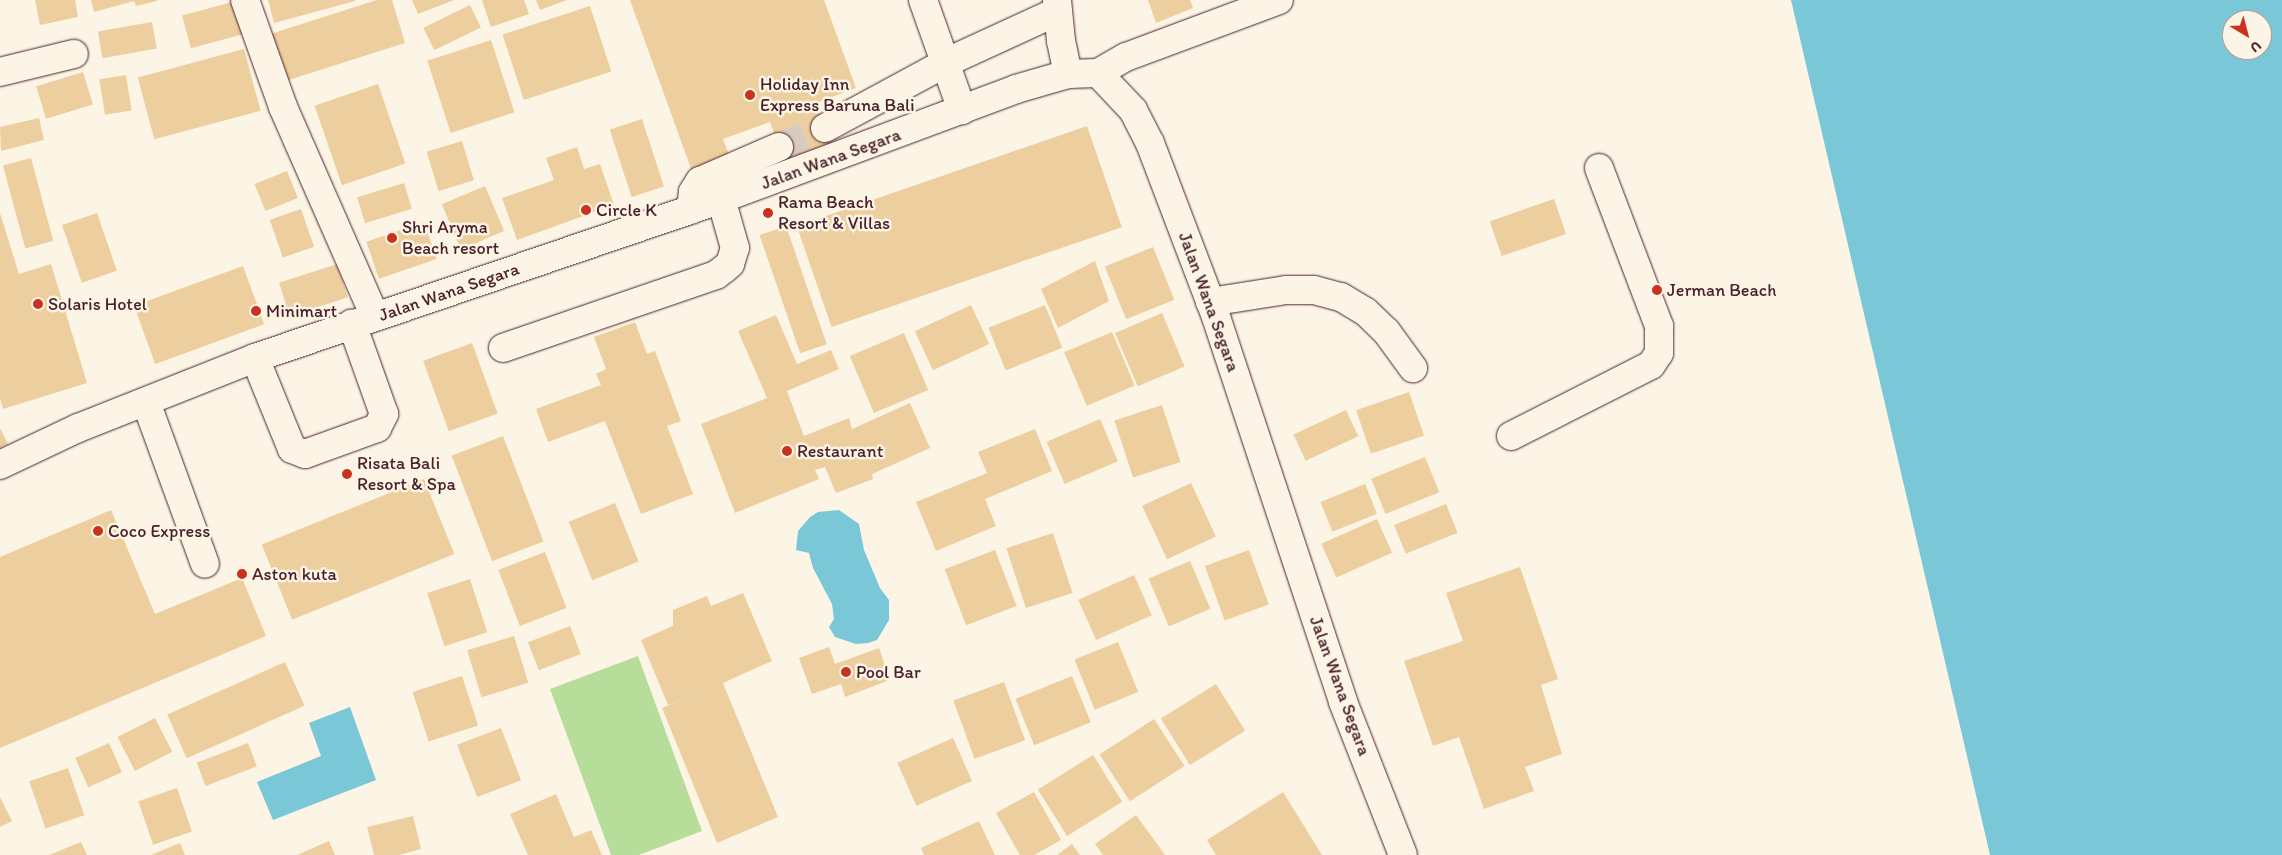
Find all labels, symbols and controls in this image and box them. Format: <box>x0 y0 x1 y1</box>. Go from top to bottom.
north arrow <box>2222 10 2272 60</box>
text: U <box>2247 37 2265 56</box>
place label: Holiday Inn Express Baruna Bali <box>760 74 915 116</box>
marker: Holiday Inn Express Baruna Bali <box>744 89 756 101</box>
street label: Jalan Wana Segara <box>759 124 903 194</box>
place label: Rama Beach Resort & Villas <box>778 192 890 234</box>
place label: Circle K <box>596 199 657 221</box>
marker: Circle K <box>580 204 592 216</box>
marker: Rama Beach Resort & Villas <box>762 207 774 219</box>
place label: Shri Aryma Beach resort <box>402 217 500 260</box>
street label: Jalan Wana Segara <box>1174 230 1244 374</box>
marker: Shri Aryma Beach resort <box>386 232 398 244</box>
street label: Jalan Wana Segara <box>377 258 521 326</box>
place label: Jerman Beach <box>1667 279 1776 301</box>
marker: Jerman Beach <box>1651 284 1663 296</box>
place label: Solaris Hotel <box>48 293 147 315</box>
marker: Solaris Hotel <box>32 298 44 310</box>
place label: Minimart <box>266 300 337 322</box>
marker: Minimart <box>250 305 262 317</box>
place label: Restaurant <box>797 440 883 462</box>
marker: Restaurant <box>781 445 793 457</box>
place label: Risata Bali Resort & Spa <box>357 453 456 496</box>
marker: Risata Bali Resort & Spa <box>341 468 353 480</box>
place label: Coco Express <box>108 520 210 542</box>
marker: Coco Express <box>92 525 104 537</box>
place label: Aston kuta <box>252 563 337 585</box>
marker: Aston kuta <box>236 568 248 580</box>
street label: Jalan Wana Segara <box>1305 614 1375 758</box>
place label: Pool Bar <box>856 661 921 683</box>
marker: Pool Bar <box>840 666 852 678</box>

